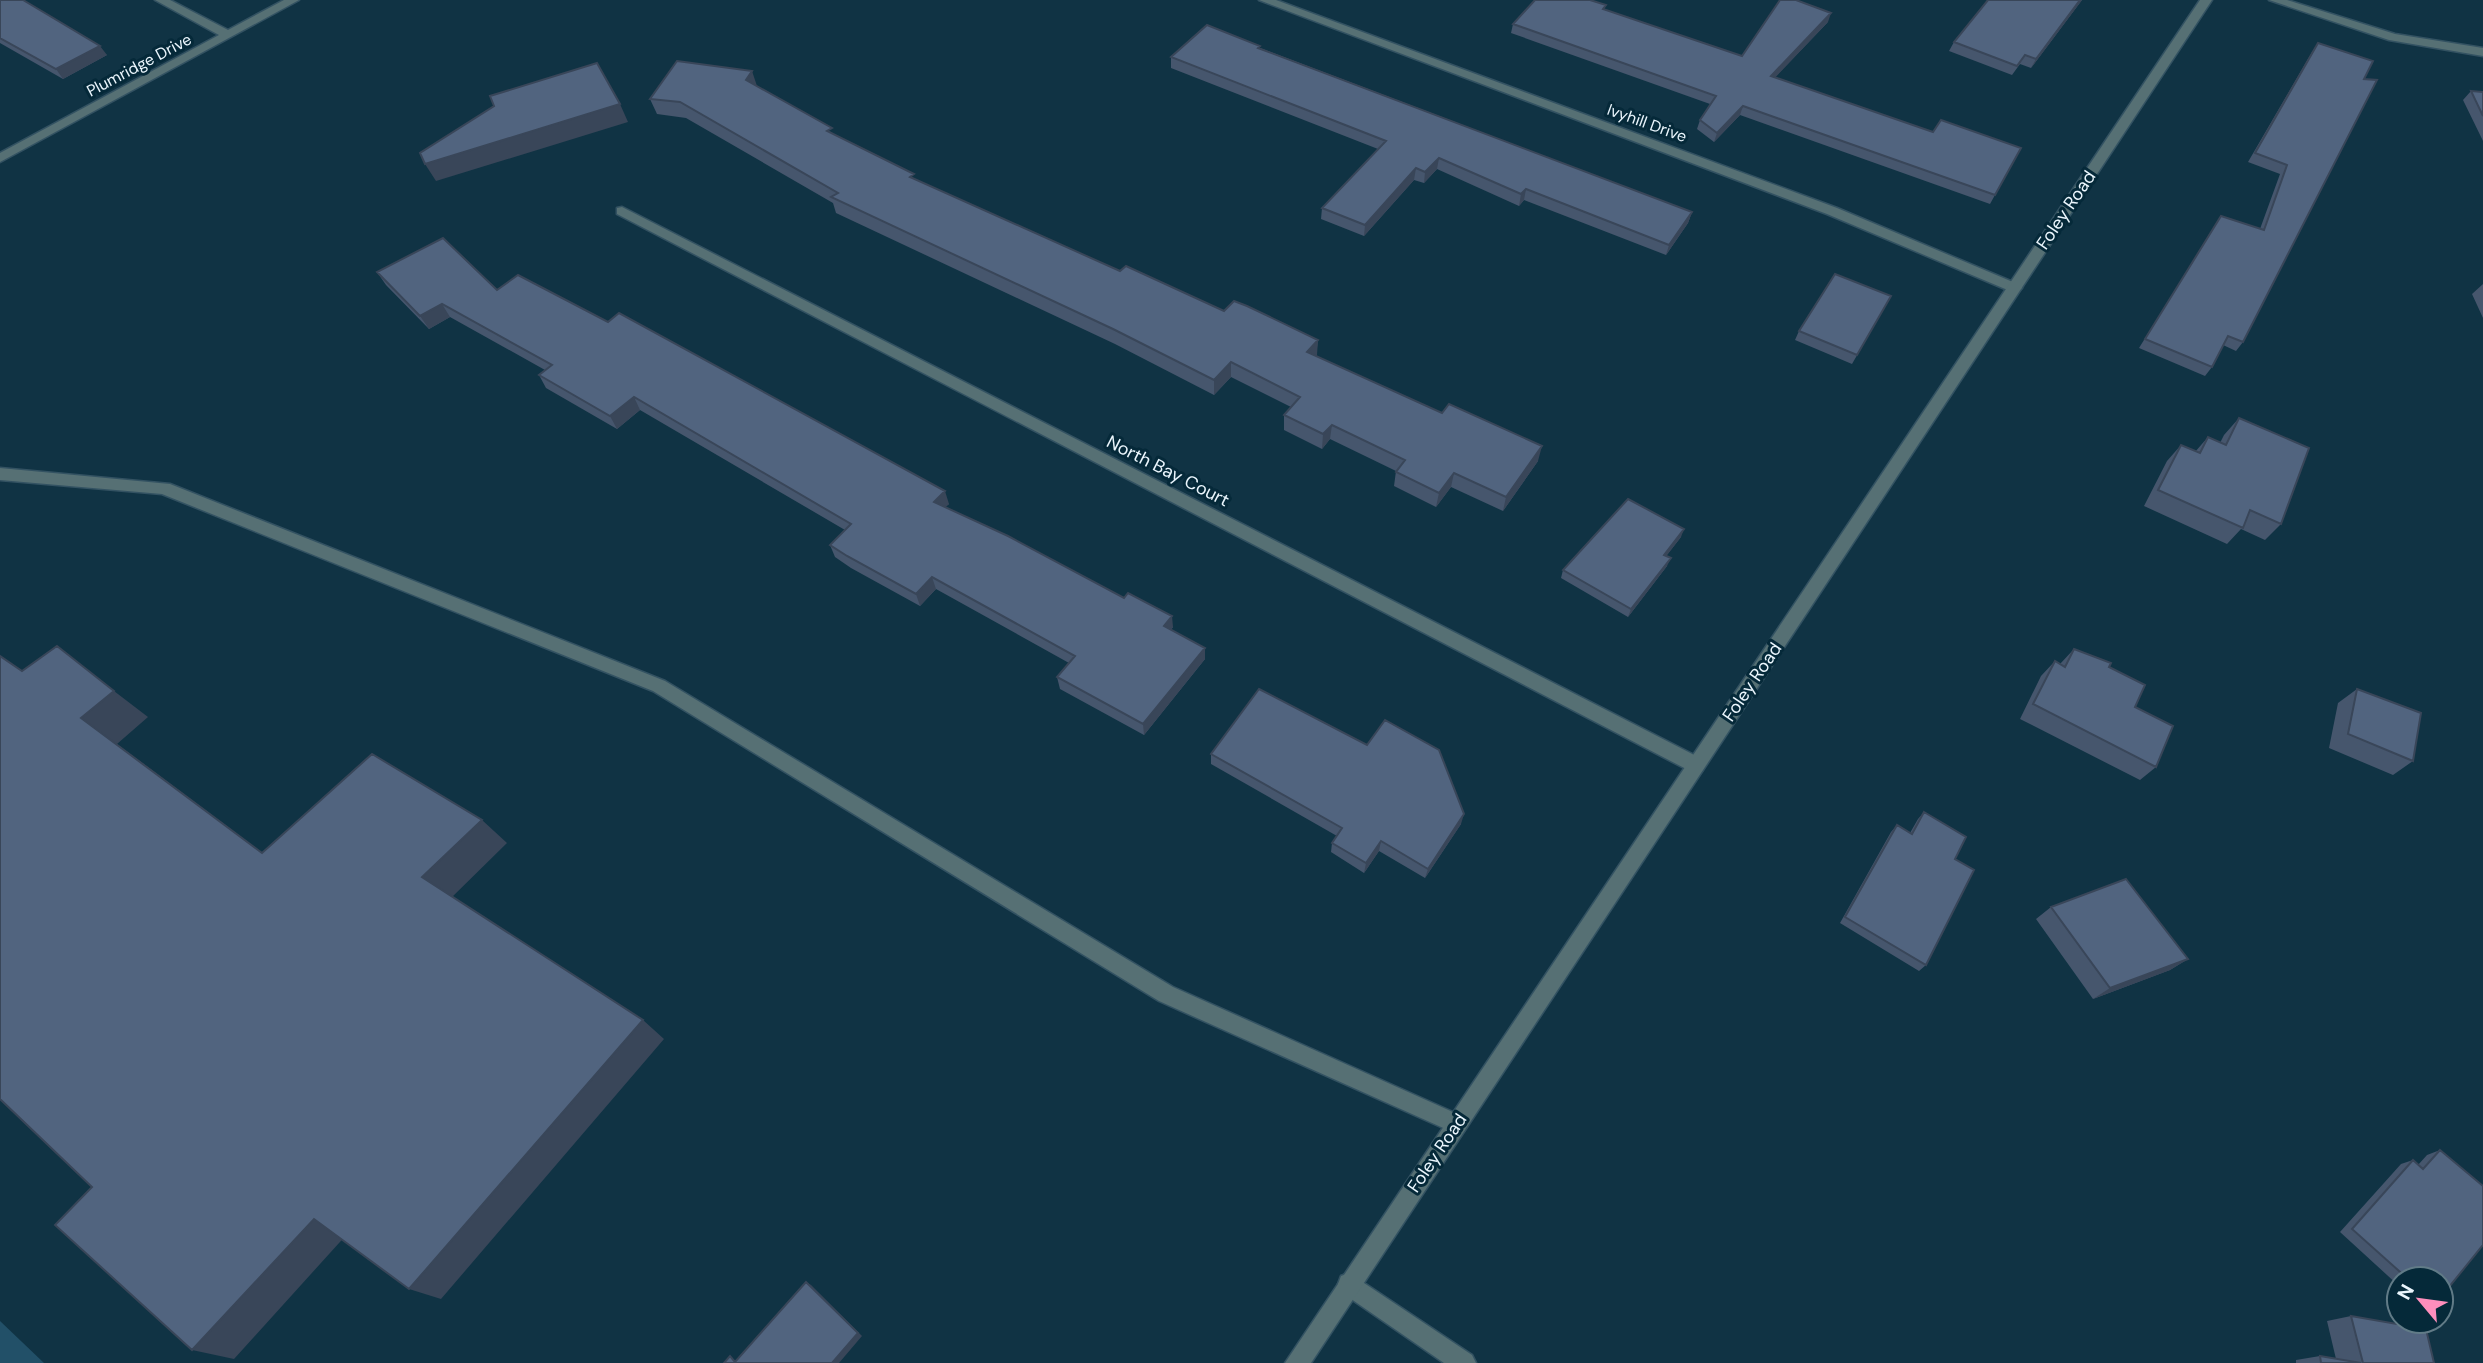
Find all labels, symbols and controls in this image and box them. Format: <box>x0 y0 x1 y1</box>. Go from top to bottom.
street label: Plumridge Drive <box>83 29 195 101</box>
street label: Ivyhill Drive <box>1604 99 1690 147</box>
street label: Foley Road <box>2031 166 2101 254</box>
street label: North Bay Court <box>1103 430 1233 512</box>
street label: Foley Road <box>1717 638 1787 726</box>
street label: Foley Road <box>1402 1109 1472 1197</box>
north arrow <box>2385 1265 2455 1335</box>
text: N <box>2391 1280 2420 1304</box>

